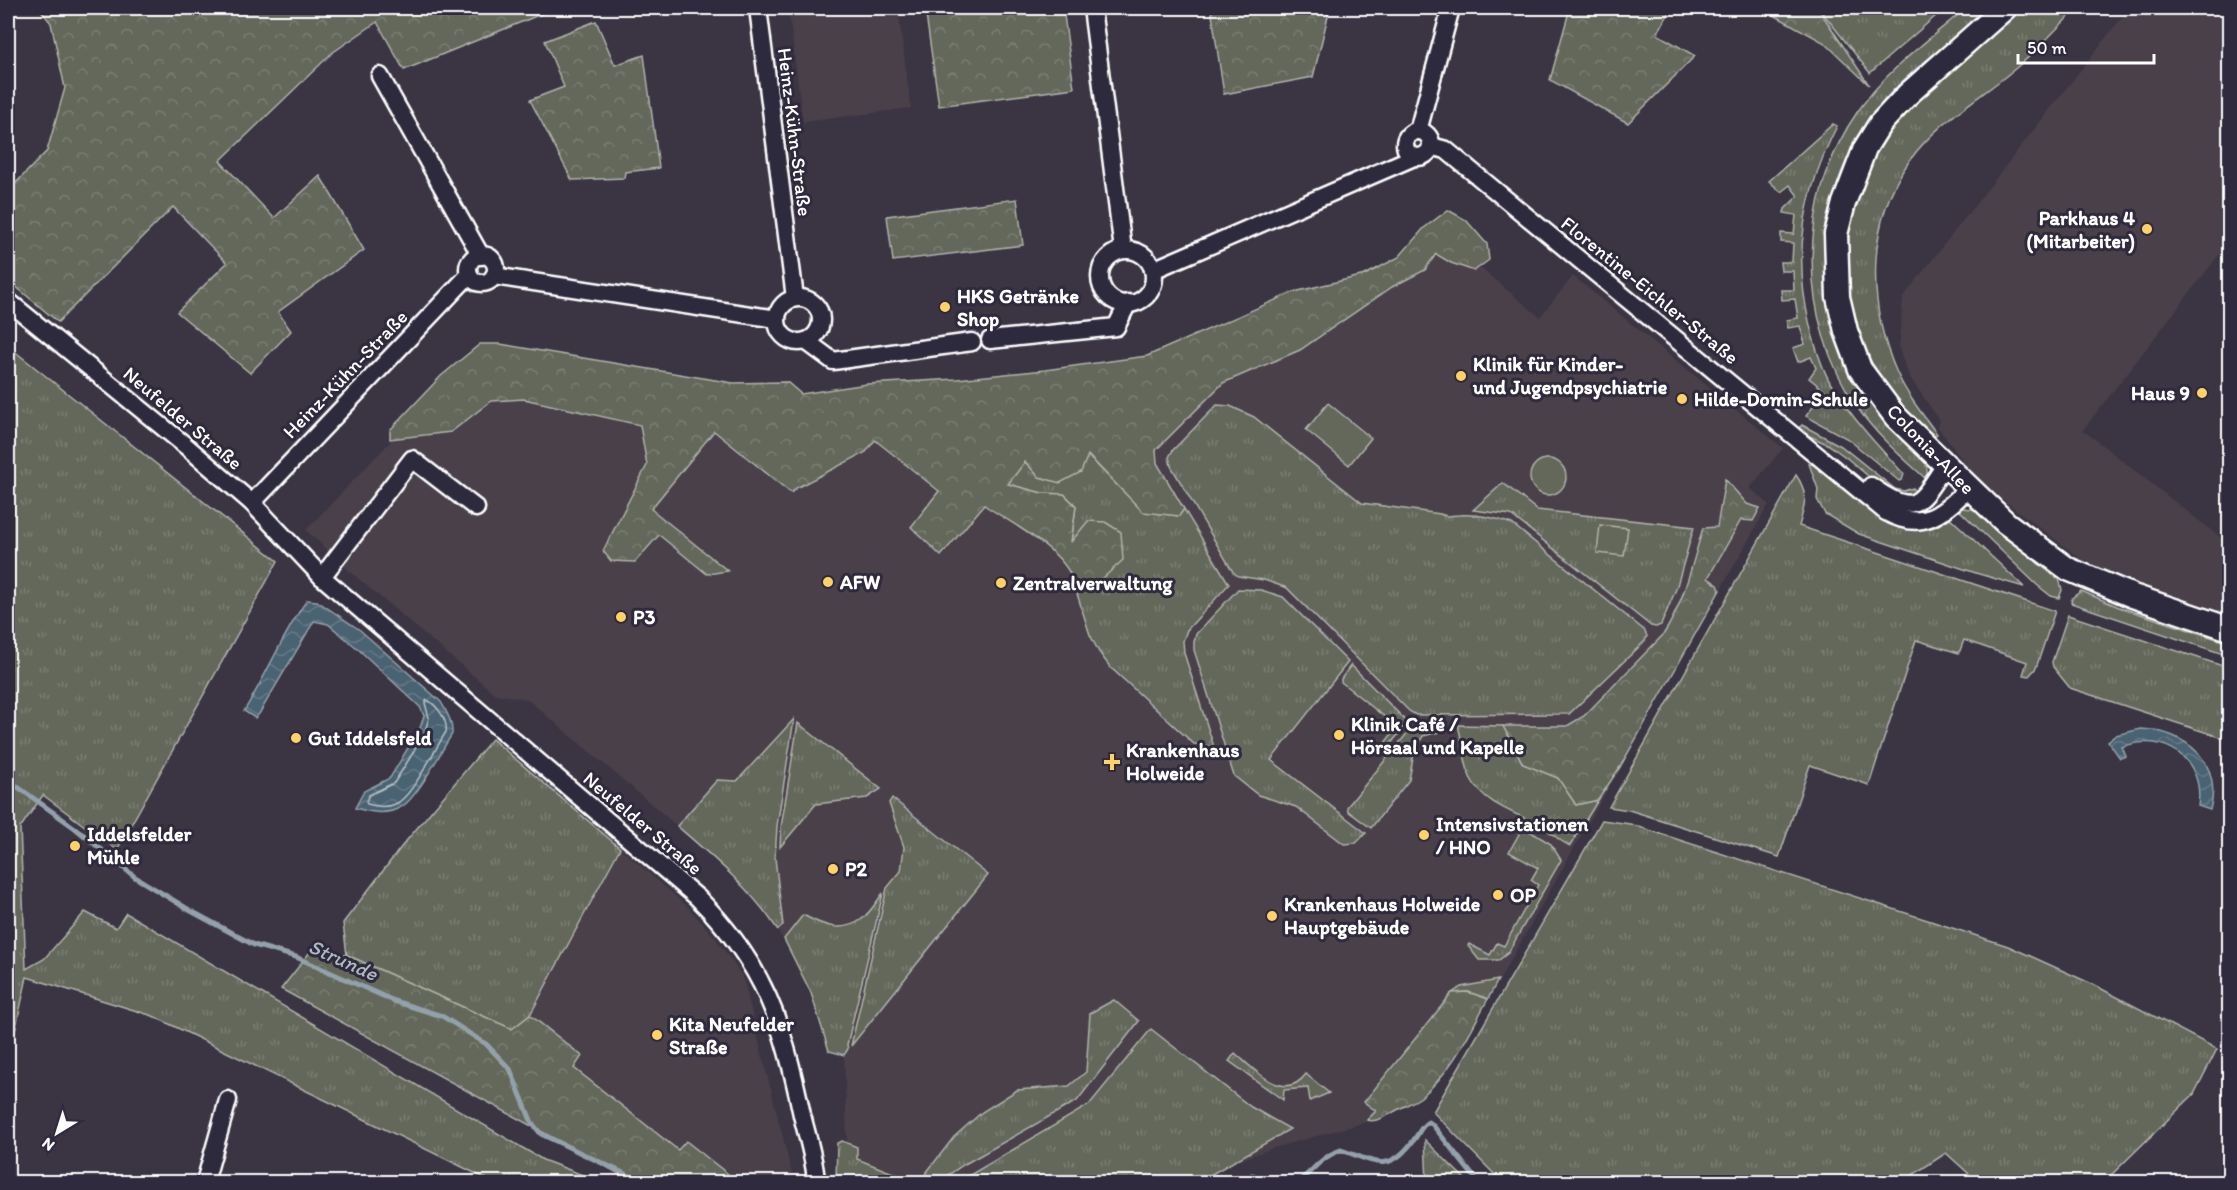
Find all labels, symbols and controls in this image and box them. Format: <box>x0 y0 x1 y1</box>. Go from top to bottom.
scale bar <box>2018 27 2154 65</box>
text: 50 m <box>2027 37 2067 59</box>
street label: Heinz-Kühn-Straße <box>773 47 817 217</box>
place label: Parkhaus 4 (Mitarbeiter) <box>2026 206 2135 254</box>
street label: Florentine-Eichler-Straße <box>1556 211 1744 369</box>
marker: Parkhaus 4 (Mitarbeiter) <box>2140 222 2154 236</box>
place label: HKS Getränke Shop <box>957 284 1080 332</box>
marker: HKS Getränke Shop <box>938 300 952 314</box>
street label: Heinz-Kühn-Straße <box>278 305 412 443</box>
place label: Klinik für Kinder- und Jugendpsychiatrie <box>1472 352 1668 400</box>
street label: Neufelder Straße <box>119 361 247 475</box>
marker: Klinik für Kinder- und Jugendpsychiatrie <box>1454 369 1468 383</box>
place label: Haus 9 <box>2131 381 2190 405</box>
marker: Haus 9 <box>2195 386 2209 400</box>
place label: Hilde-Domin-Schule <box>1694 387 1868 411</box>
marker: Hilde-Domin-Schule <box>1675 392 1689 406</box>
street label: Colonia-Allee <box>1882 399 1980 499</box>
place label: AFW <box>839 570 881 594</box>
place label: Zentralverwaltung <box>1013 571 1173 596</box>
marker: AFW <box>821 575 835 589</box>
marker: Zentralverwaltung <box>994 576 1008 590</box>
place label: P3 <box>633 605 655 629</box>
marker: P3 <box>614 610 628 624</box>
place label: Klinik Café / Hörsaal und Kapelle <box>1351 712 1525 760</box>
place label: Gut Iddelsfeld <box>308 726 432 750</box>
marker: Klinik Café / Hörsaal und Kapelle <box>1332 728 1346 742</box>
marker: Gut Iddelsfeld <box>289 731 303 745</box>
place label: Krankenhaus Holweide <box>1126 738 1239 785</box>
marker: Krankenhaus Holweide <box>1103 753 1121 771</box>
street label: Neufelder Straße <box>579 766 707 880</box>
place label: Intensivstationen / HNO <box>1435 812 1589 859</box>
place label: Iddelsfelder Mühle <box>87 822 192 869</box>
marker: Intensivstationen / HNO <box>1417 828 1431 842</box>
marker: Iddelsfelder Mühle <box>68 839 82 853</box>
place label: P2 <box>845 857 867 881</box>
marker: P2 <box>826 862 840 876</box>
place label: OP <box>1510 883 1537 907</box>
marker: OP <box>1491 888 1505 902</box>
place label: Krankenhaus Holweide Hauptgebäude <box>1284 892 1481 940</box>
marker: Krankenhaus Holweide Hauptgebäude <box>1265 909 1279 923</box>
water label: Strunde <box>305 933 382 986</box>
place label: Kita Neufelder Straße <box>669 1012 794 1059</box>
marker: Kita Neufelder Straße <box>650 1028 664 1042</box>
north arrow <box>27 1103 87 1163</box>
text: N <box>38 1134 58 1155</box>

